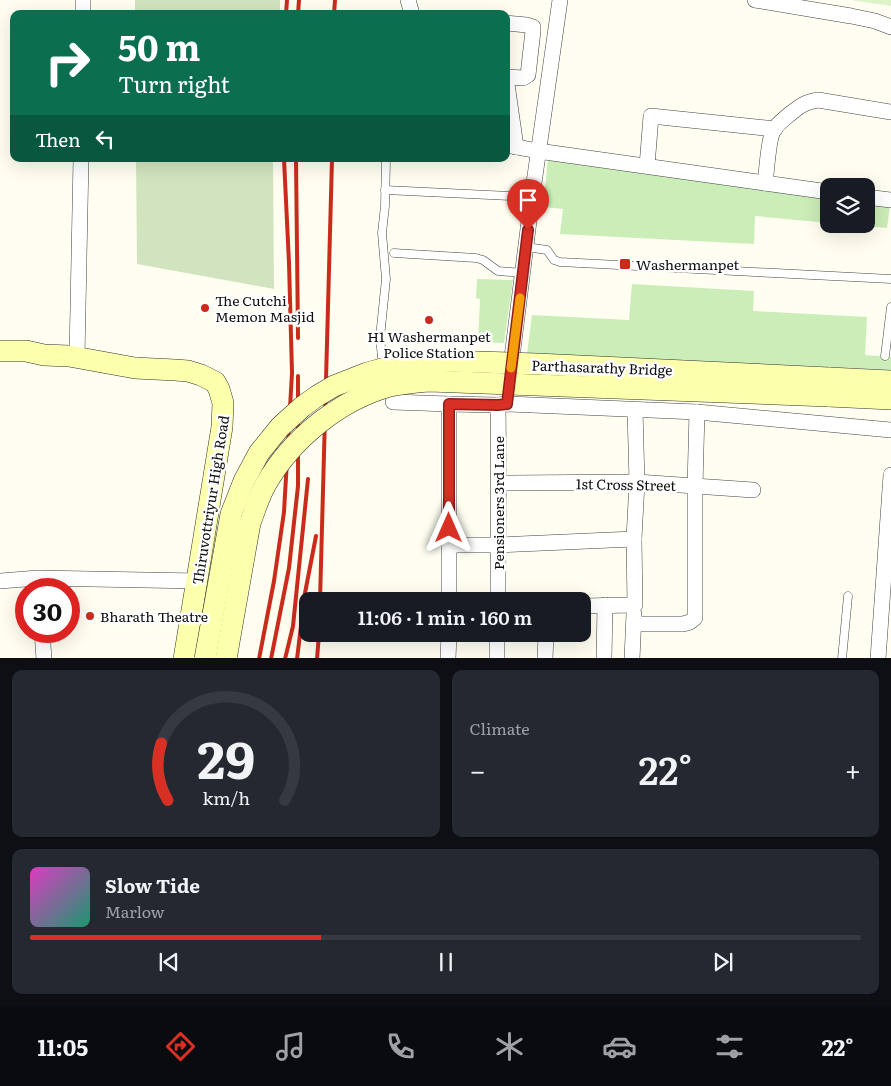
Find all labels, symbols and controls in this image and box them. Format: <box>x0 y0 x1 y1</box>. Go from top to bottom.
text: 50 m <box>118 20 201 72</box>
icon: right <box>35 30 100 95</box>
text: Turn right <box>118 67 230 100</box>
text: Then <box>35 125 81 153</box>
icon: left <box>91 125 119 153</box>
map controls <box>820 178 875 233</box>
button: layers <box>820 178 875 233</box>
pin <box>507 179 549 230</box>
icon: arrive <box>514 186 542 214</box>
place label: Washermanpet <box>636 254 740 274</box>
marker: Washermanpet <box>618 257 632 271</box>
place label: The Cutchi Memon Masjid <box>215 290 315 326</box>
marker: The Cutchi Memon Masjid <box>199 302 211 314</box>
marker: H1 Washermanpet Police Station <box>423 314 435 326</box>
place label: H1 Washermanpet Police Station <box>367 326 491 362</box>
street label: Parthasarathy Bridge <box>531 355 673 379</box>
street label: Thiruvottriyur High Road <box>187 413 233 586</box>
street label: Pensioners 3rd Lane <box>488 436 508 570</box>
street label: 1st Cross Street <box>576 473 677 495</box>
position arrow <box>422 501 474 553</box>
speed limit sign: 30 <box>15 578 80 643</box>
text: 11:06 · 1 min · 160 m <box>358 603 532 631</box>
place label: Bharath Theatre <box>100 606 208 626</box>
marker: Bharath Theatre <box>84 610 96 622</box>
text: Climate <box>470 716 530 740</box>
text: 29 <box>197 718 255 795</box>
text: 22° <box>639 740 692 797</box>
text: − <box>470 748 486 790</box>
text: + <box>845 748 861 790</box>
text: km/h <box>202 784 250 811</box>
text: Slow Tide <box>105 871 200 899</box>
text: Marlow <box>105 899 165 923</box>
icon: previous <box>155 948 183 976</box>
icon: pause <box>432 948 460 976</box>
icon: next <box>709 948 737 976</box>
icon: directions <box>163 1029 198 1064</box>
icon: music <box>273 1029 308 1064</box>
icon: phone <box>383 1029 418 1064</box>
icon: climate <box>492 1029 527 1064</box>
icon: car <box>602 1029 637 1064</box>
icon: filters <box>712 1029 747 1064</box>
text: 11:05 <box>37 1030 88 1063</box>
text: 22° <box>822 1030 854 1063</box>

